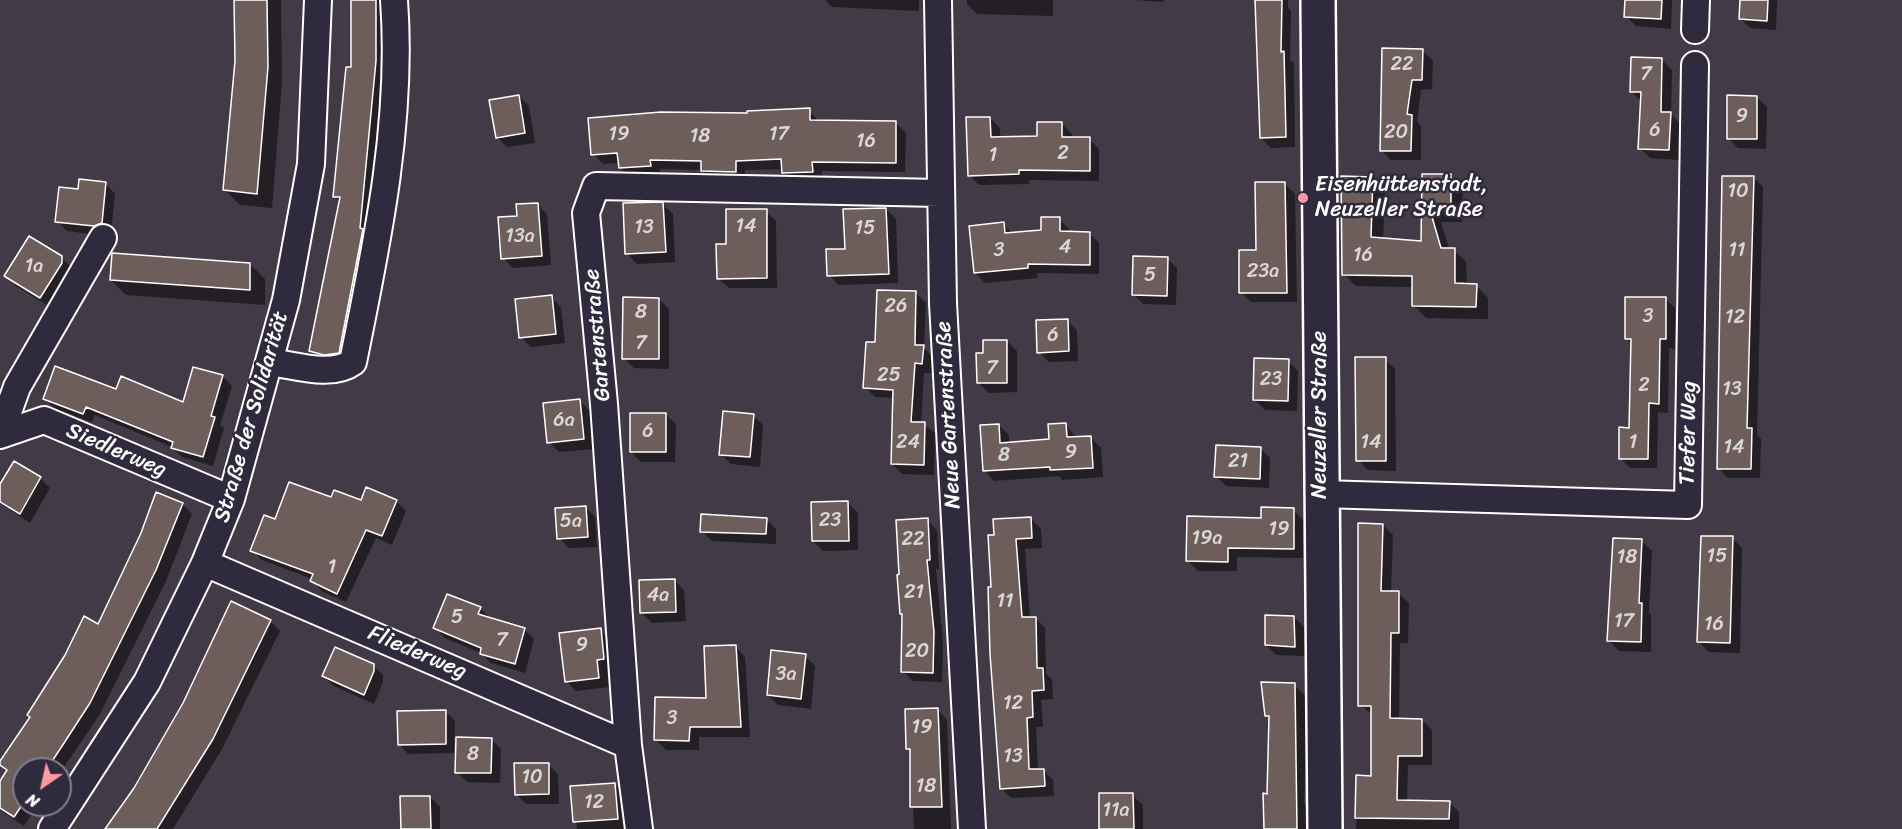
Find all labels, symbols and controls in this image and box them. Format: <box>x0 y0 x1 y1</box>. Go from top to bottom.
house number: 22 <box>1390 53 1414 77</box>
house number: 7 <box>1640 63 1652 87</box>
house number: 9 <box>1736 105 1748 129</box>
house number: 6 <box>1649 119 1661 143</box>
house number: 20 <box>1384 121 1408 145</box>
house number: 19 <box>609 123 629 147</box>
house number: 17 <box>769 123 789 147</box>
house number: 18 <box>690 125 710 149</box>
house number: 16 <box>856 130 876 154</box>
house number: 2 <box>1057 142 1069 166</box>
house number: 1 <box>989 144 997 168</box>
place label: Eisenhüttenstadt, Neuzeller Straße <box>1315 172 1488 224</box>
house number: 10 <box>1727 180 1749 204</box>
marker: Eisenhüttenstadt, Neuzeller Straße <box>1296 191 1310 205</box>
house number: 14 <box>735 215 757 239</box>
house number: 13 <box>634 216 654 240</box>
house number: 15 <box>855 217 875 241</box>
house number: 13a <box>505 225 535 249</box>
house number: 4 <box>1059 236 1071 260</box>
house number: 3 <box>994 239 1004 263</box>
house number: 11 <box>1728 239 1746 263</box>
house number: 16 <box>1353 244 1373 268</box>
house number: 1a <box>25 255 43 279</box>
house number: 23a <box>1247 260 1279 284</box>
house number: 5 <box>1144 264 1156 288</box>
street label: Gartenstraße <box>579 268 617 402</box>
house number: 26 <box>885 295 907 319</box>
house number: 8 <box>635 301 647 325</box>
house number: 3 <box>1643 305 1653 329</box>
house number: 12 <box>1725 306 1745 330</box>
street label: Straße der Solidarität <box>209 308 295 526</box>
street label: Neue Gartenstraße <box>931 321 967 509</box>
house number: 6 <box>1047 324 1059 348</box>
street label: Neuzeller Straße <box>1307 331 1333 499</box>
house number: 7 <box>635 332 647 356</box>
house number: 7 <box>986 357 998 381</box>
house number: 25 <box>877 364 901 388</box>
house number: 23 <box>1260 368 1282 392</box>
house number: 2 <box>1638 374 1650 398</box>
house number: 13 <box>1722 378 1742 402</box>
street label: Tiefer Weg <box>1675 381 1703 485</box>
house number: 6a <box>553 409 575 433</box>
street label: Siedlerweg <box>62 418 170 484</box>
house number: 6 <box>642 420 654 444</box>
house number: 24 <box>896 431 920 455</box>
house number: 14 <box>1360 431 1382 455</box>
house number: 1 <box>1629 431 1637 455</box>
house number: 14 <box>1723 436 1745 460</box>
house number: 9 <box>1065 441 1077 465</box>
house number: 8 <box>998 444 1010 468</box>
house number: 21 <box>1228 450 1248 474</box>
house number: 23 <box>819 509 841 533</box>
house number: 5a <box>560 510 582 534</box>
house number: 19 <box>1269 518 1289 542</box>
house number: 19a <box>1192 527 1222 551</box>
house number: 22 <box>901 528 925 552</box>
house number: 15 <box>1707 545 1727 569</box>
house number: 18 <box>1617 546 1637 570</box>
house number: 1 <box>328 556 336 580</box>
house number: 21 <box>904 581 924 605</box>
house number: 4a <box>647 584 669 608</box>
house number: 11 <box>996 590 1014 614</box>
house number: 5 <box>451 606 463 630</box>
house number: 17 <box>1614 610 1634 634</box>
house number: 16 <box>1704 613 1724 637</box>
street label: Fliederweg <box>364 620 470 686</box>
house number: 7 <box>496 629 508 653</box>
house number: 9 <box>576 634 588 658</box>
house number: 20 <box>905 640 929 664</box>
house number: 3a <box>775 663 797 687</box>
house number: 12 <box>1003 692 1023 716</box>
house number: 3 <box>667 707 677 731</box>
house number: 19 <box>912 716 932 740</box>
house number: 8 <box>467 743 479 767</box>
house number: 13 <box>1003 745 1023 769</box>
north arrow <box>12 757 72 817</box>
house number: 10 <box>521 766 543 790</box>
house number: 18 <box>916 775 936 799</box>
text: N <box>20 786 45 816</box>
house number: 12 <box>584 791 604 815</box>
house number: 11a <box>1102 799 1130 823</box>

